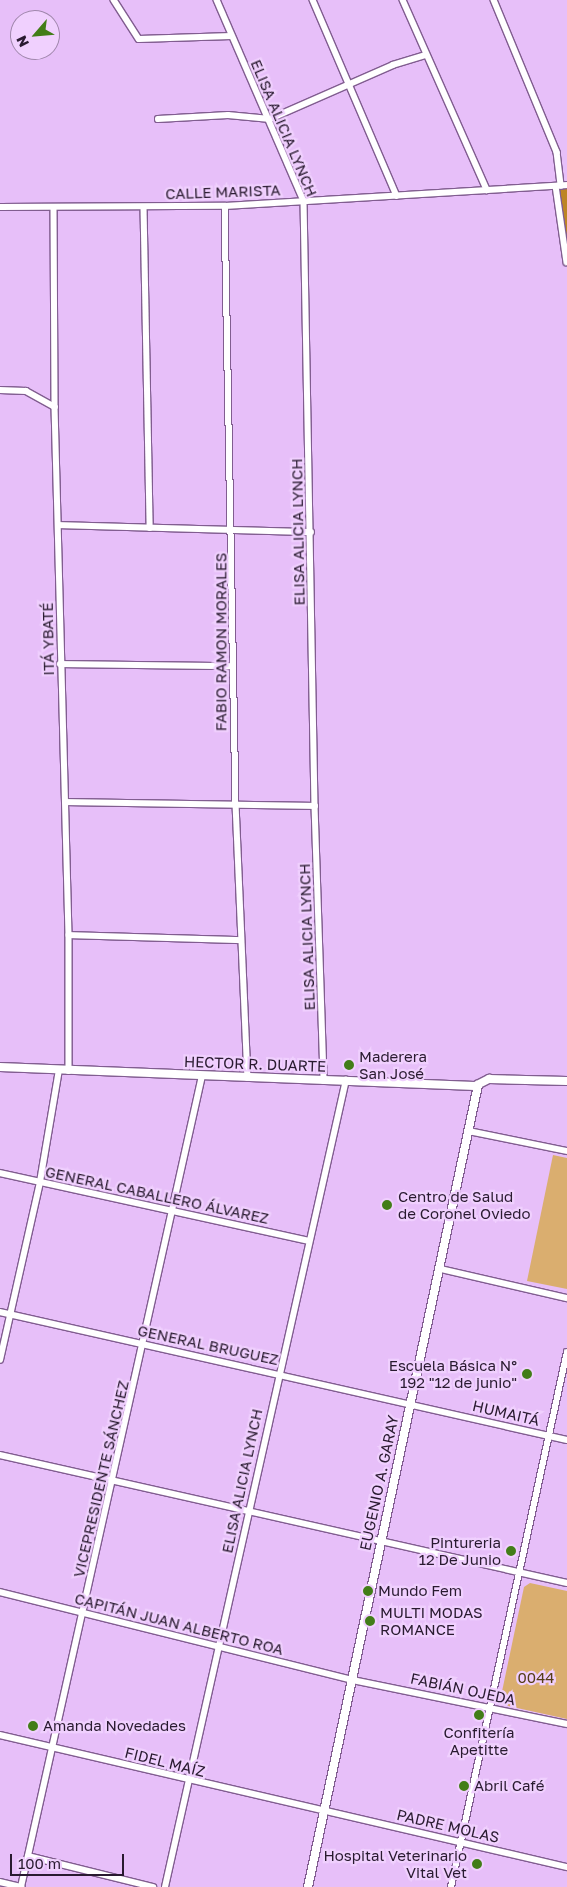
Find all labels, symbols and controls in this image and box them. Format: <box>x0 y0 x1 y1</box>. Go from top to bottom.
north arrow <box>10 10 60 60</box>
text: N <box>12 33 32 50</box>
street label: ELISA ALICIA LYNCH <box>247 57 321 199</box>
street label: CALLE MARISTA <box>165 181 281 203</box>
street label: ELISA ALICIA LYNCH <box>288 458 308 606</box>
street label: FABIO RAMON MORALES <box>212 553 230 731</box>
street label: ITÁ YBATÉ <box>38 602 58 676</box>
street label: ELISA ALICIA LYNCH <box>295 863 319 1011</box>
place label: Maderera San José <box>359 1047 427 1082</box>
street label: HECTOR R. DUARTE <box>184 1053 326 1075</box>
marker: Maderera San José <box>343 1059 355 1071</box>
street label: GENERAL CABALLERO ÁLVAREZ <box>44 1162 270 1228</box>
place label: Centro de Salud de Coronel Oviedo <box>398 1187 530 1222</box>
marker: Centro de Salud de Coronel Oviedo <box>380 1198 394 1212</box>
street label: GENERAL BRUGUEZ <box>136 1321 280 1369</box>
place label: Escuela Básica N° 192 "12 de junio" <box>389 1356 517 1391</box>
marker: Escuela Básica N° 192 "12 de junio" <box>521 1368 533 1380</box>
street label: VICEPRESIDENTE SÁNCHEZ <box>70 1379 132 1579</box>
street label: HUMAITÁ <box>471 1397 541 1429</box>
street label: ELISA ALICIA LYNCH <box>218 1407 266 1555</box>
street label: EUGENIO A. GARAY <box>356 1414 402 1552</box>
place label: Pintureria 12 De Junio <box>419 1533 501 1568</box>
marker: Pintureria 12 De Junio <box>505 1545 517 1557</box>
place label: Mundo Fem <box>378 1582 462 1600</box>
marker: Mundo Fem <box>362 1585 374 1597</box>
street label: CAPITÁN JUAN ALBERTO ROA <box>73 1589 285 1659</box>
place label: MULTI MODAS ROMANCE <box>380 1603 483 1638</box>
marker: MULTI MODAS ROMANCE <box>364 1615 376 1627</box>
street label: FABIÁN OJEDA <box>409 1669 517 1709</box>
park label: 0044 <box>518 1669 554 1687</box>
marker: Confitería Apetitte <box>473 1709 485 1721</box>
place label: Amanda Novedades <box>43 1717 186 1735</box>
marker: Amanda Novedades <box>27 1720 39 1732</box>
place label: Confitería Apetitte <box>444 1723 514 1758</box>
street label: FIDEL MAÍZ <box>123 1743 207 1781</box>
place label: Abril Café <box>474 1777 544 1795</box>
marker: Abril Café <box>458 1780 470 1792</box>
street label: PADRE MOLAS <box>395 1805 501 1847</box>
scale bar <box>12 1844 126 1876</box>
place label: Hospital Veterinario Vital Vet <box>323 1846 467 1881</box>
text: 100 m <box>18 1854 61 1872</box>
marker: Hospital Veterinario Vital Vet <box>471 1858 483 1870</box>

